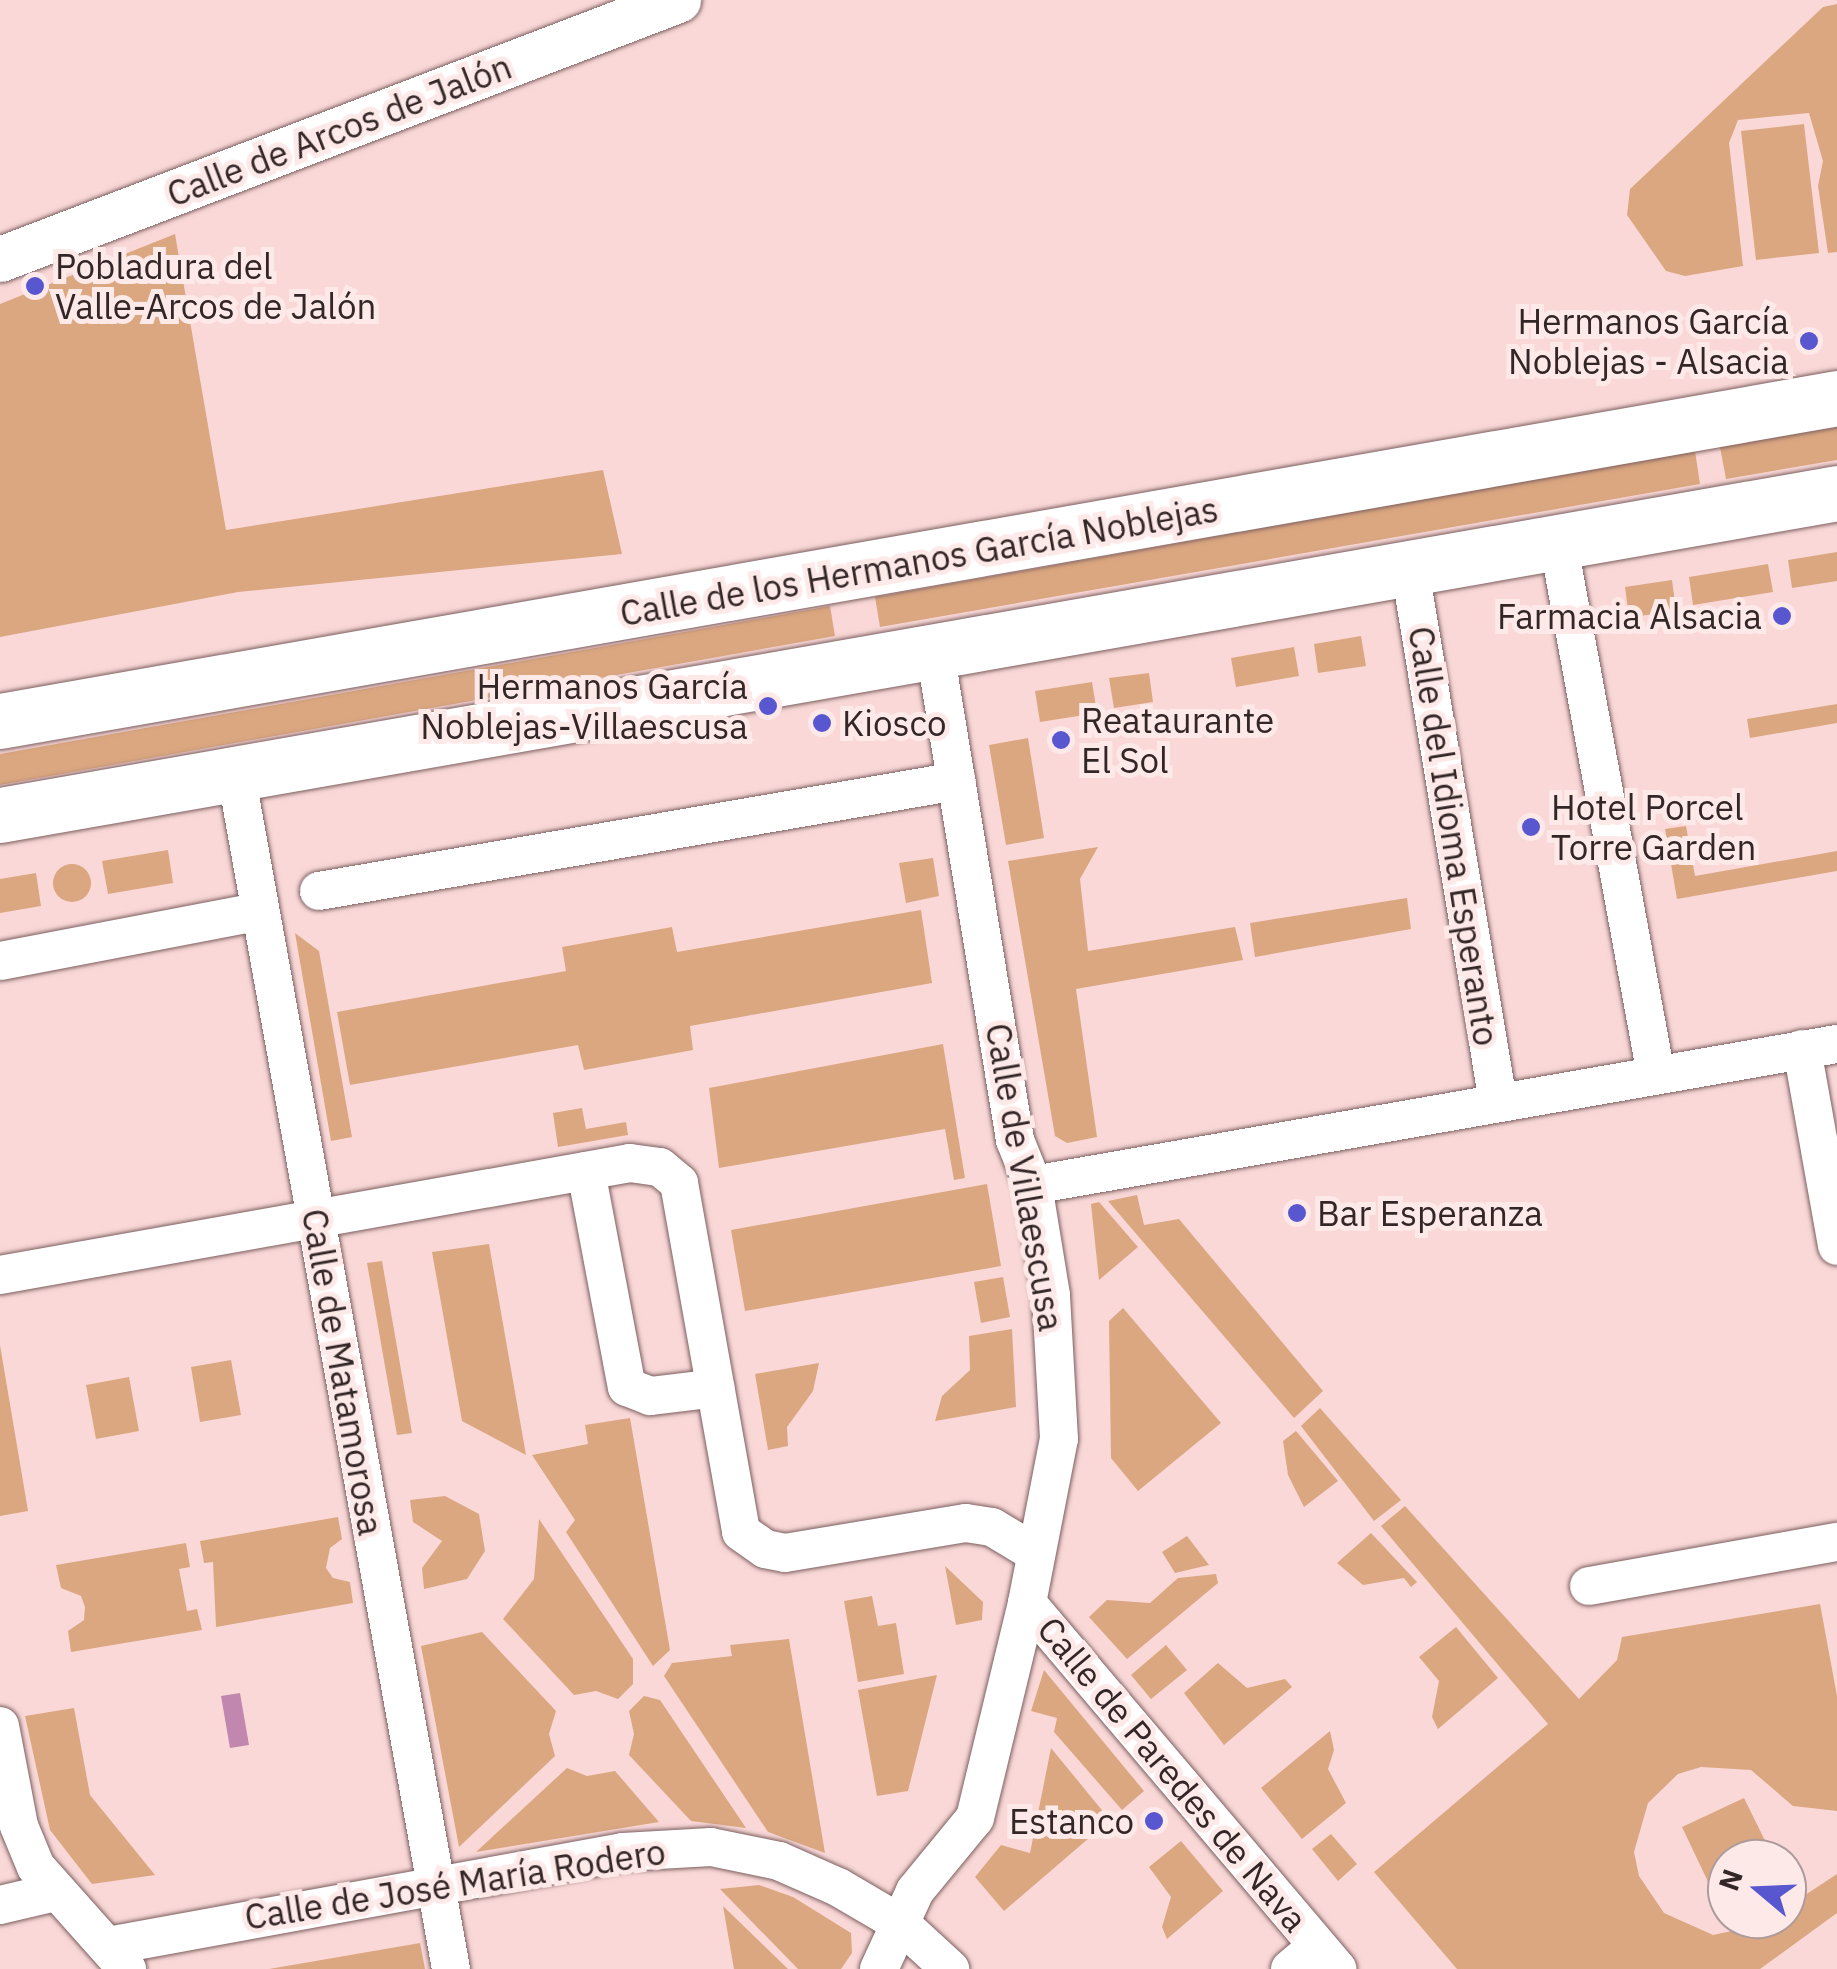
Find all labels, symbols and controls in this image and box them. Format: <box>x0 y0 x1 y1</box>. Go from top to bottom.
street label: Calle de Arcos de Jalón <box>161 45 517 215</box>
place label: Pobladura del Valle-Arcos de Jalón <box>55 245 376 327</box>
marker: Pobladura del Valle-Arcos de Jalón <box>24 275 46 297</box>
place label: Hermanos García Noblejas - Alsacia <box>1508 300 1789 382</box>
marker: Hermanos García Noblejas - Alsacia <box>1798 330 1820 352</box>
street label: Calle de los Hermanos García Noblejas <box>617 488 1221 634</box>
place label: Farmacia Alsacia <box>1497 595 1762 637</box>
marker: Farmacia Alsacia <box>1771 605 1793 627</box>
street label: Calle del Idioma Esperanto <box>1400 623 1508 1049</box>
place label: Hermanos García Noblejas-Villaescusa <box>420 665 748 747</box>
marker: Hermanos García Noblejas-Villaescusa <box>757 695 779 717</box>
place label: Reataurante El Sol <box>1081 699 1274 781</box>
place label: Kiosco <box>842 702 947 744</box>
marker: Kiosco <box>811 712 833 734</box>
marker: Reataurante El Sol <box>1050 729 1072 751</box>
place label: Hotel Porcel Torre Garden <box>1551 786 1756 868</box>
marker: Hotel Porcel Torre Garden <box>1520 816 1542 838</box>
street label: Calle de Villaescusa <box>977 1020 1073 1334</box>
place label: Bar Esperanza <box>1317 1192 1543 1234</box>
marker: Bar Esperanza <box>1286 1202 1308 1224</box>
street label: Calle de Matamorosa <box>294 1205 392 1539</box>
street label: Calle de Paredes de Nava <box>1029 1608 1317 1940</box>
place label: Estanco <box>1009 1800 1134 1842</box>
marker: Estanco <box>1143 1810 1165 1832</box>
street label: Calle de José María Rodero <box>242 1830 668 1938</box>
north arrow <box>1707 1839 1807 1939</box>
text: N <box>1709 1864 1751 1895</box>

